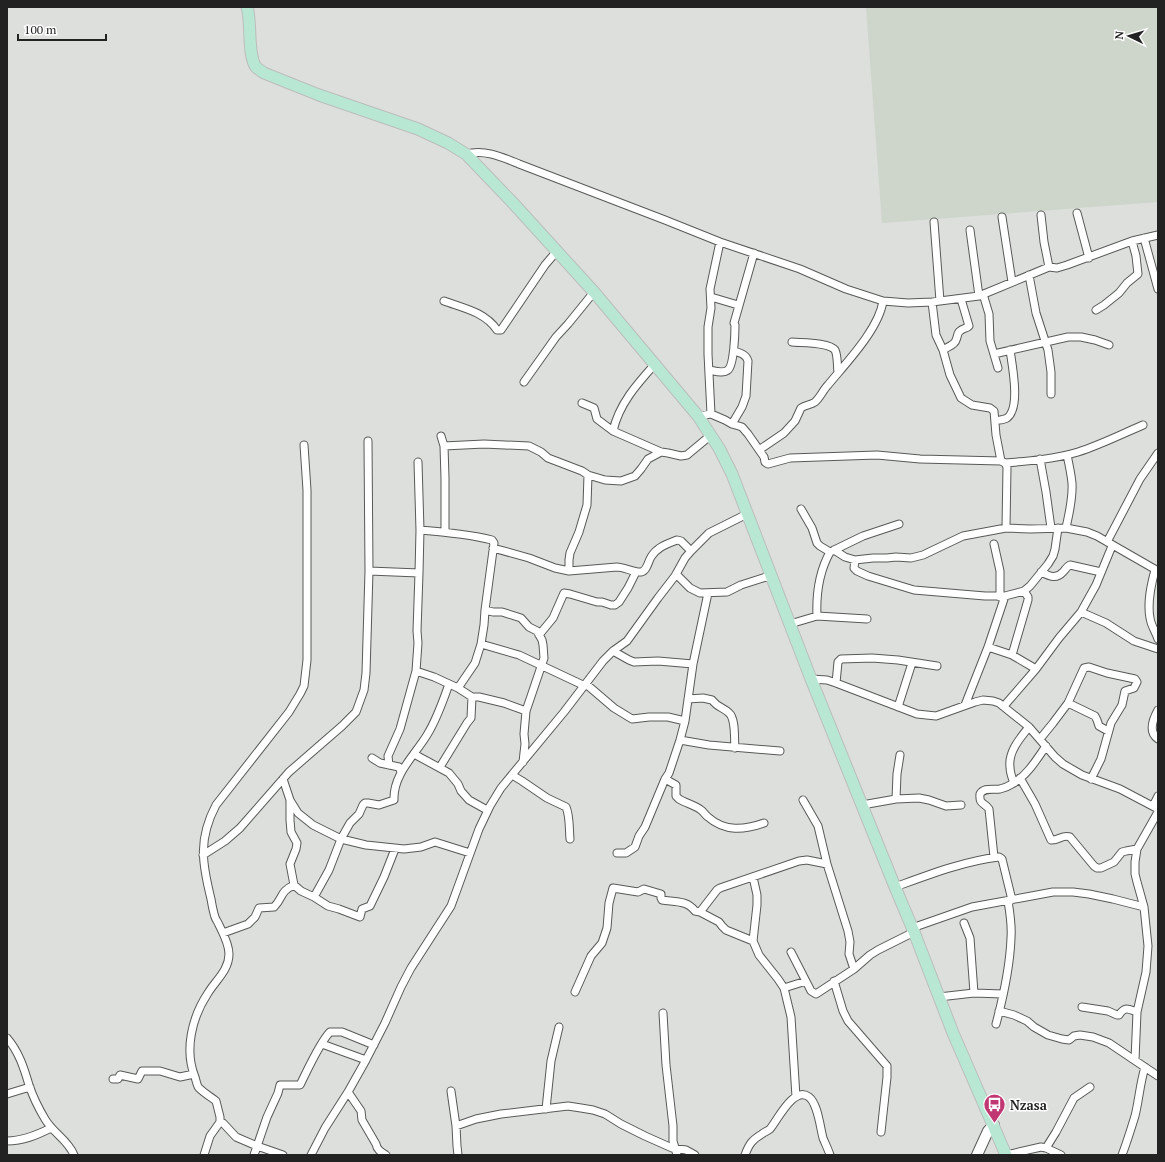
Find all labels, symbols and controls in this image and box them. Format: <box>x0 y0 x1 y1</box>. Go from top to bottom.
scale bar <box>18 16 106 42</box>
north arrow <box>1109 16 1149 56</box>
text: 100 m <box>24 22 57 37</box>
text: N <box>1112 30 1126 40</box>
bus stop icon: Nzasa <box>981 1092 1007 1125</box>
place label: Nzasa <box>1010 1096 1048 1114</box>

